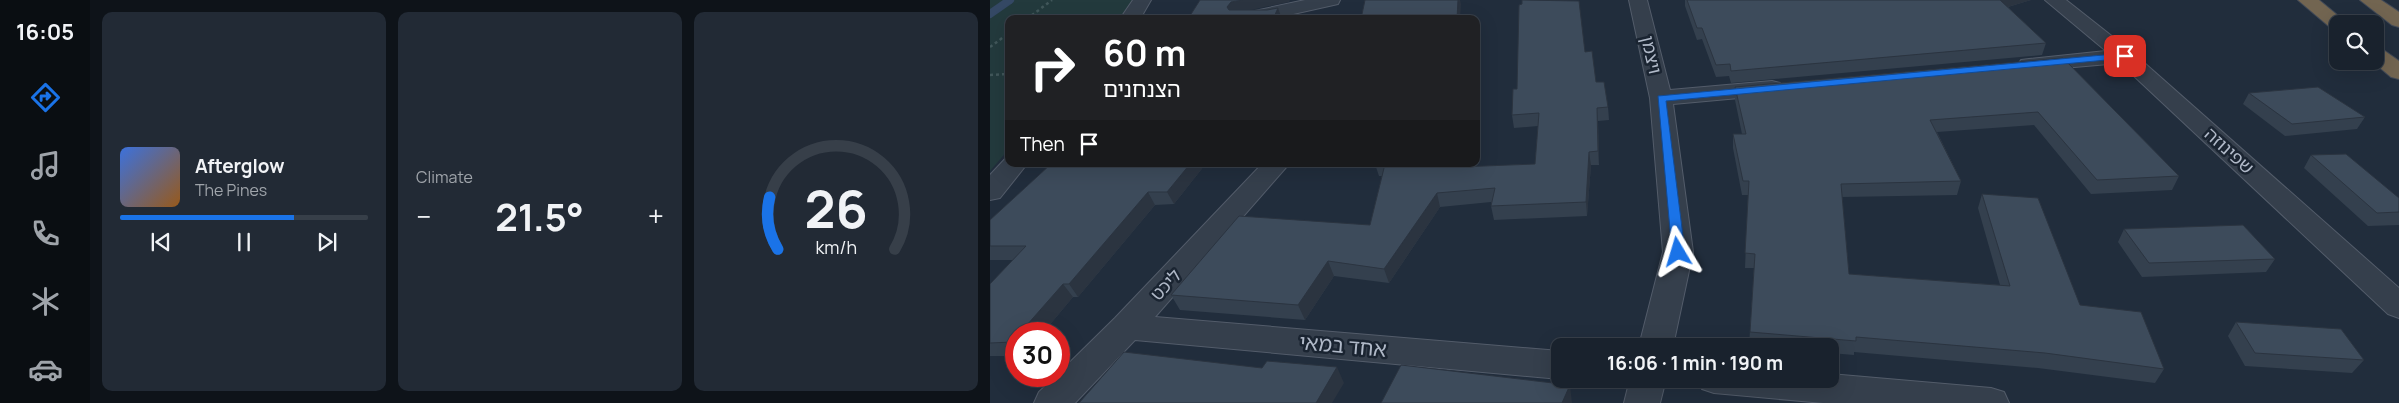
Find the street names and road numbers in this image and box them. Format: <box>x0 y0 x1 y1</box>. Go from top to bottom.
street label: ויצמן <box>1636 33 1668 76</box>
street label: שפינוזה <box>2200 122 2259 179</box>
street label: ליכט <box>1145 263 1186 305</box>
street label: אחד במאי <box>1298 327 1388 363</box>

